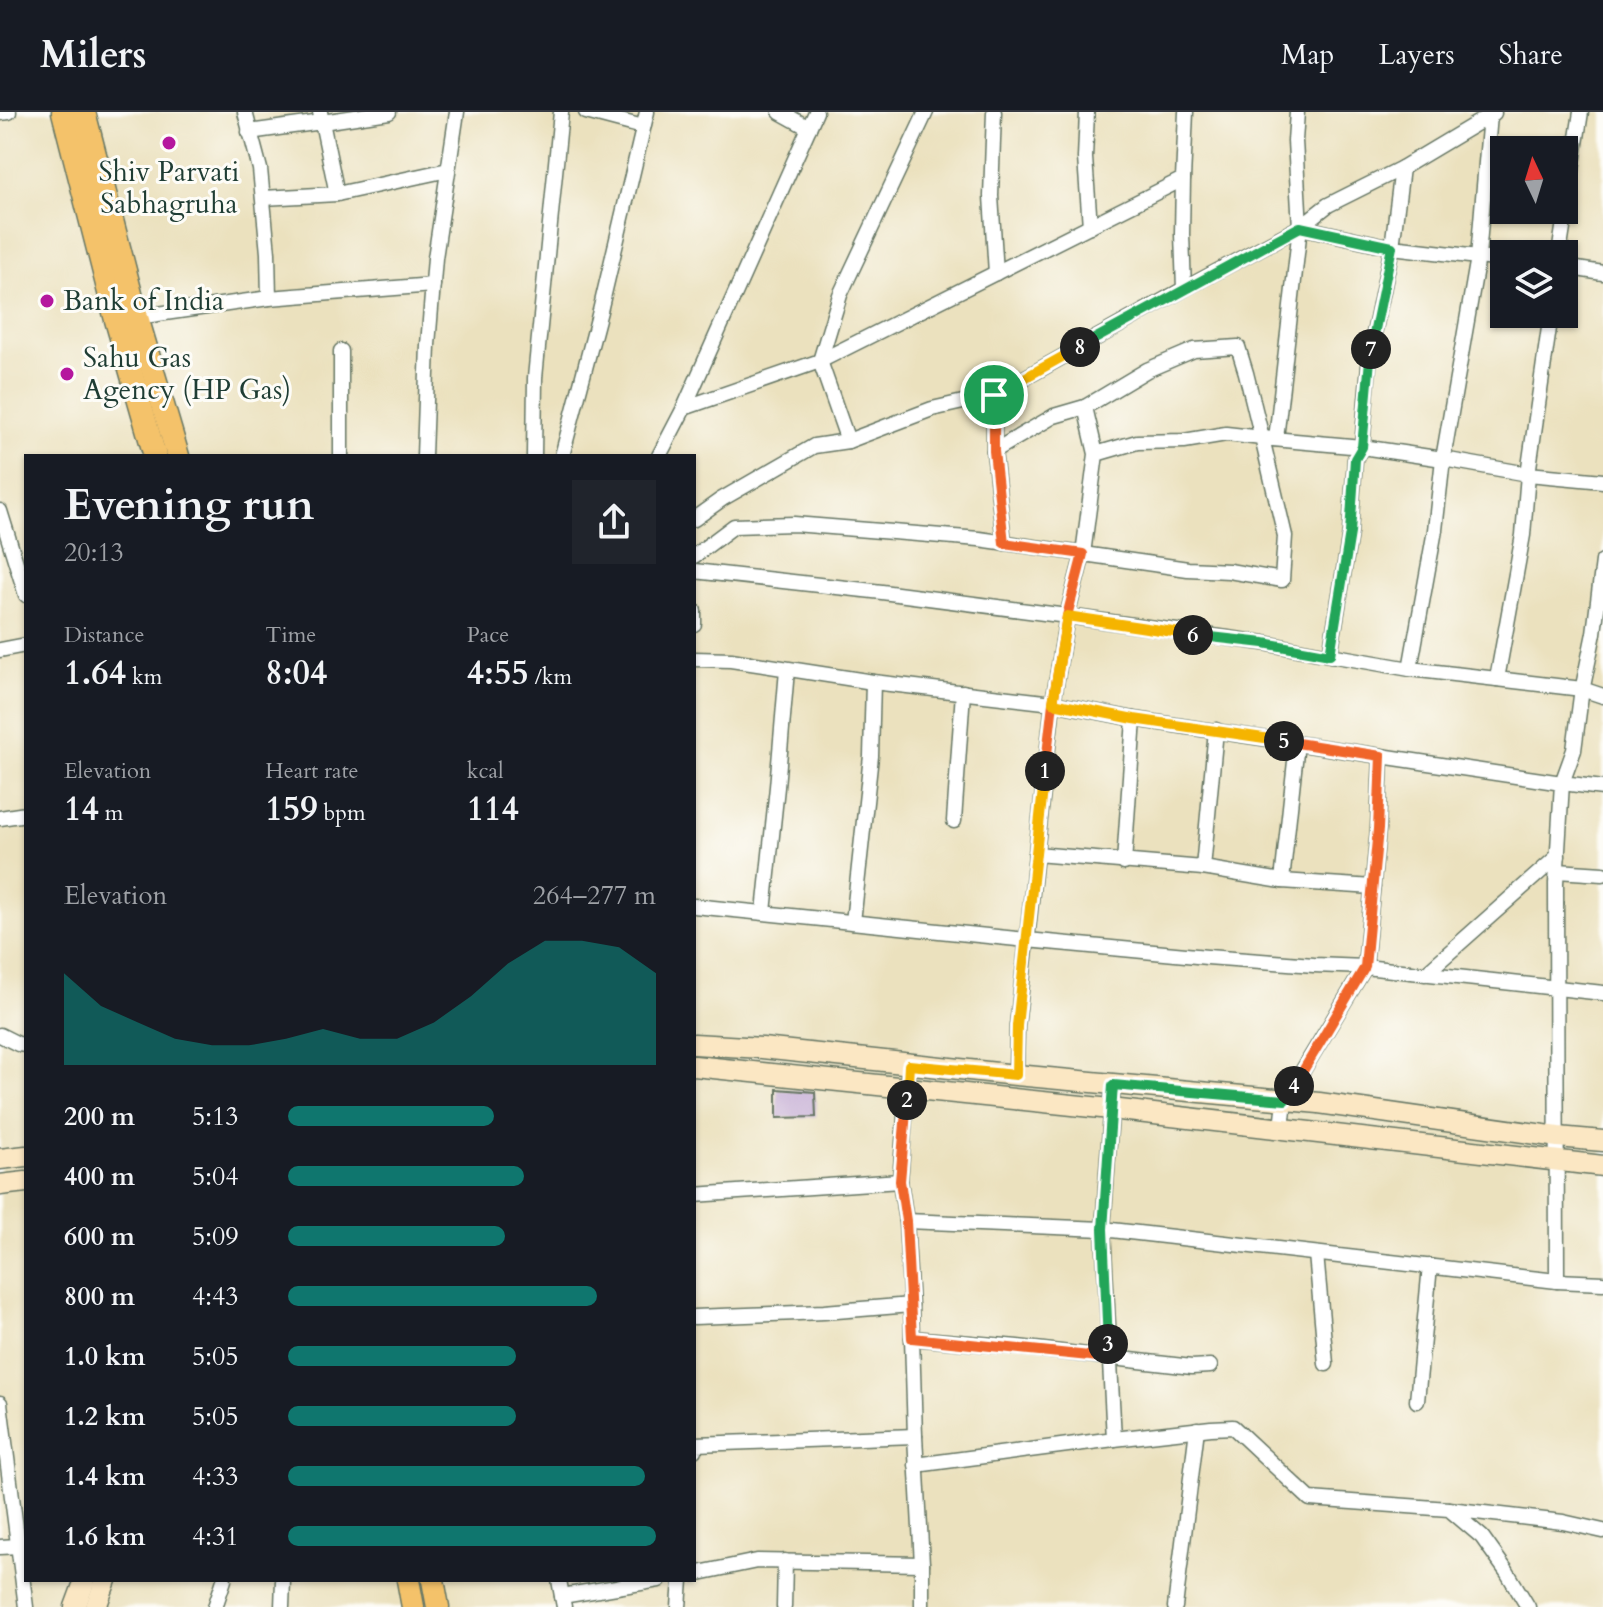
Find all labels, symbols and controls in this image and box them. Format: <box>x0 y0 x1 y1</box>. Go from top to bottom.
text: Milers <box>40 29 147 81</box>
text: Map <box>1281 36 1334 74</box>
text: Layers <box>1378 36 1455 74</box>
text: Share <box>1499 36 1563 74</box>
marker: Shiv Parvati Sabhagruha <box>160 134 178 152</box>
north arrow <box>1490 136 1578 224</box>
map controls <box>1490 136 1578 328</box>
place label: Shiv Parvati Sabhagruha <box>99 153 240 223</box>
button: layers <box>1490 240 1578 328</box>
place label: Bank of India <box>63 282 224 320</box>
marker: Bank of India <box>38 292 56 310</box>
pin: 8 <box>1060 327 1100 367</box>
pin: 7 <box>1351 329 1391 369</box>
text: 8 <box>1074 332 1086 362</box>
text: 7 <box>1365 334 1377 364</box>
place label: Sahu Gas Agency (HP Gas) <box>83 339 291 409</box>
pin <box>960 361 1028 429</box>
marker: Sahu Gas Agency (HP Gas) <box>58 365 76 383</box>
icon: arrive <box>972 373 1016 417</box>
text: Evening run <box>64 475 314 535</box>
button: share <box>572 480 656 564</box>
text: 20:13 <box>64 535 124 570</box>
pin: 6 <box>1173 615 1213 655</box>
text: Distance <box>64 620 144 650</box>
text: Time <box>265 620 316 650</box>
text: Pace <box>467 620 509 650</box>
text: 6 <box>1187 620 1199 650</box>
text: 1.64 <box>64 650 126 696</box>
text: 8:04 <box>265 650 327 696</box>
text: 4:55 <box>467 650 529 696</box>
text: km <box>126 662 162 692</box>
text: /km <box>529 662 572 692</box>
pin: 5 <box>1264 721 1304 761</box>
text: 5 <box>1278 726 1290 756</box>
pin: 1 <box>1025 751 1065 791</box>
text: Elevation <box>64 756 151 786</box>
text: Heart rate <box>265 756 359 786</box>
text: kcal <box>467 756 504 786</box>
text: 1 <box>1039 756 1051 786</box>
text: 14 <box>64 786 99 832</box>
text: 159 <box>265 786 318 832</box>
text: 114 <box>467 786 519 832</box>
text: m <box>99 798 123 828</box>
text: bpm <box>318 798 366 828</box>
text: Elevation <box>64 878 167 913</box>
text: 264–277 m <box>533 878 656 913</box>
pin: 4 <box>1274 1066 1314 1106</box>
text: 4 <box>1288 1071 1300 1101</box>
pin: 2 <box>887 1080 927 1120</box>
text: 2 <box>901 1085 913 1115</box>
text: 200 m <box>64 1099 135 1134</box>
text: 5:13 <box>192 1099 239 1134</box>
text: 400 m <box>64 1159 135 1194</box>
text: 5:04 <box>192 1159 239 1194</box>
text: 600 m <box>64 1219 135 1254</box>
text: 5:09 <box>192 1219 239 1254</box>
text: 800 m <box>64 1279 135 1314</box>
text: 4:43 <box>192 1279 239 1314</box>
pin: 3 <box>1088 1324 1128 1364</box>
text: 3 <box>1102 1329 1114 1359</box>
text: 1.0 km <box>64 1339 145 1374</box>
text: 5:05 <box>192 1339 239 1374</box>
text: 1.2 km <box>64 1399 145 1434</box>
text: 5:05 <box>192 1399 239 1434</box>
text: 1.4 km <box>64 1459 145 1494</box>
text: 4:33 <box>192 1459 239 1494</box>
text: 1.6 km <box>64 1519 145 1554</box>
text: 4:31 <box>192 1519 239 1554</box>

